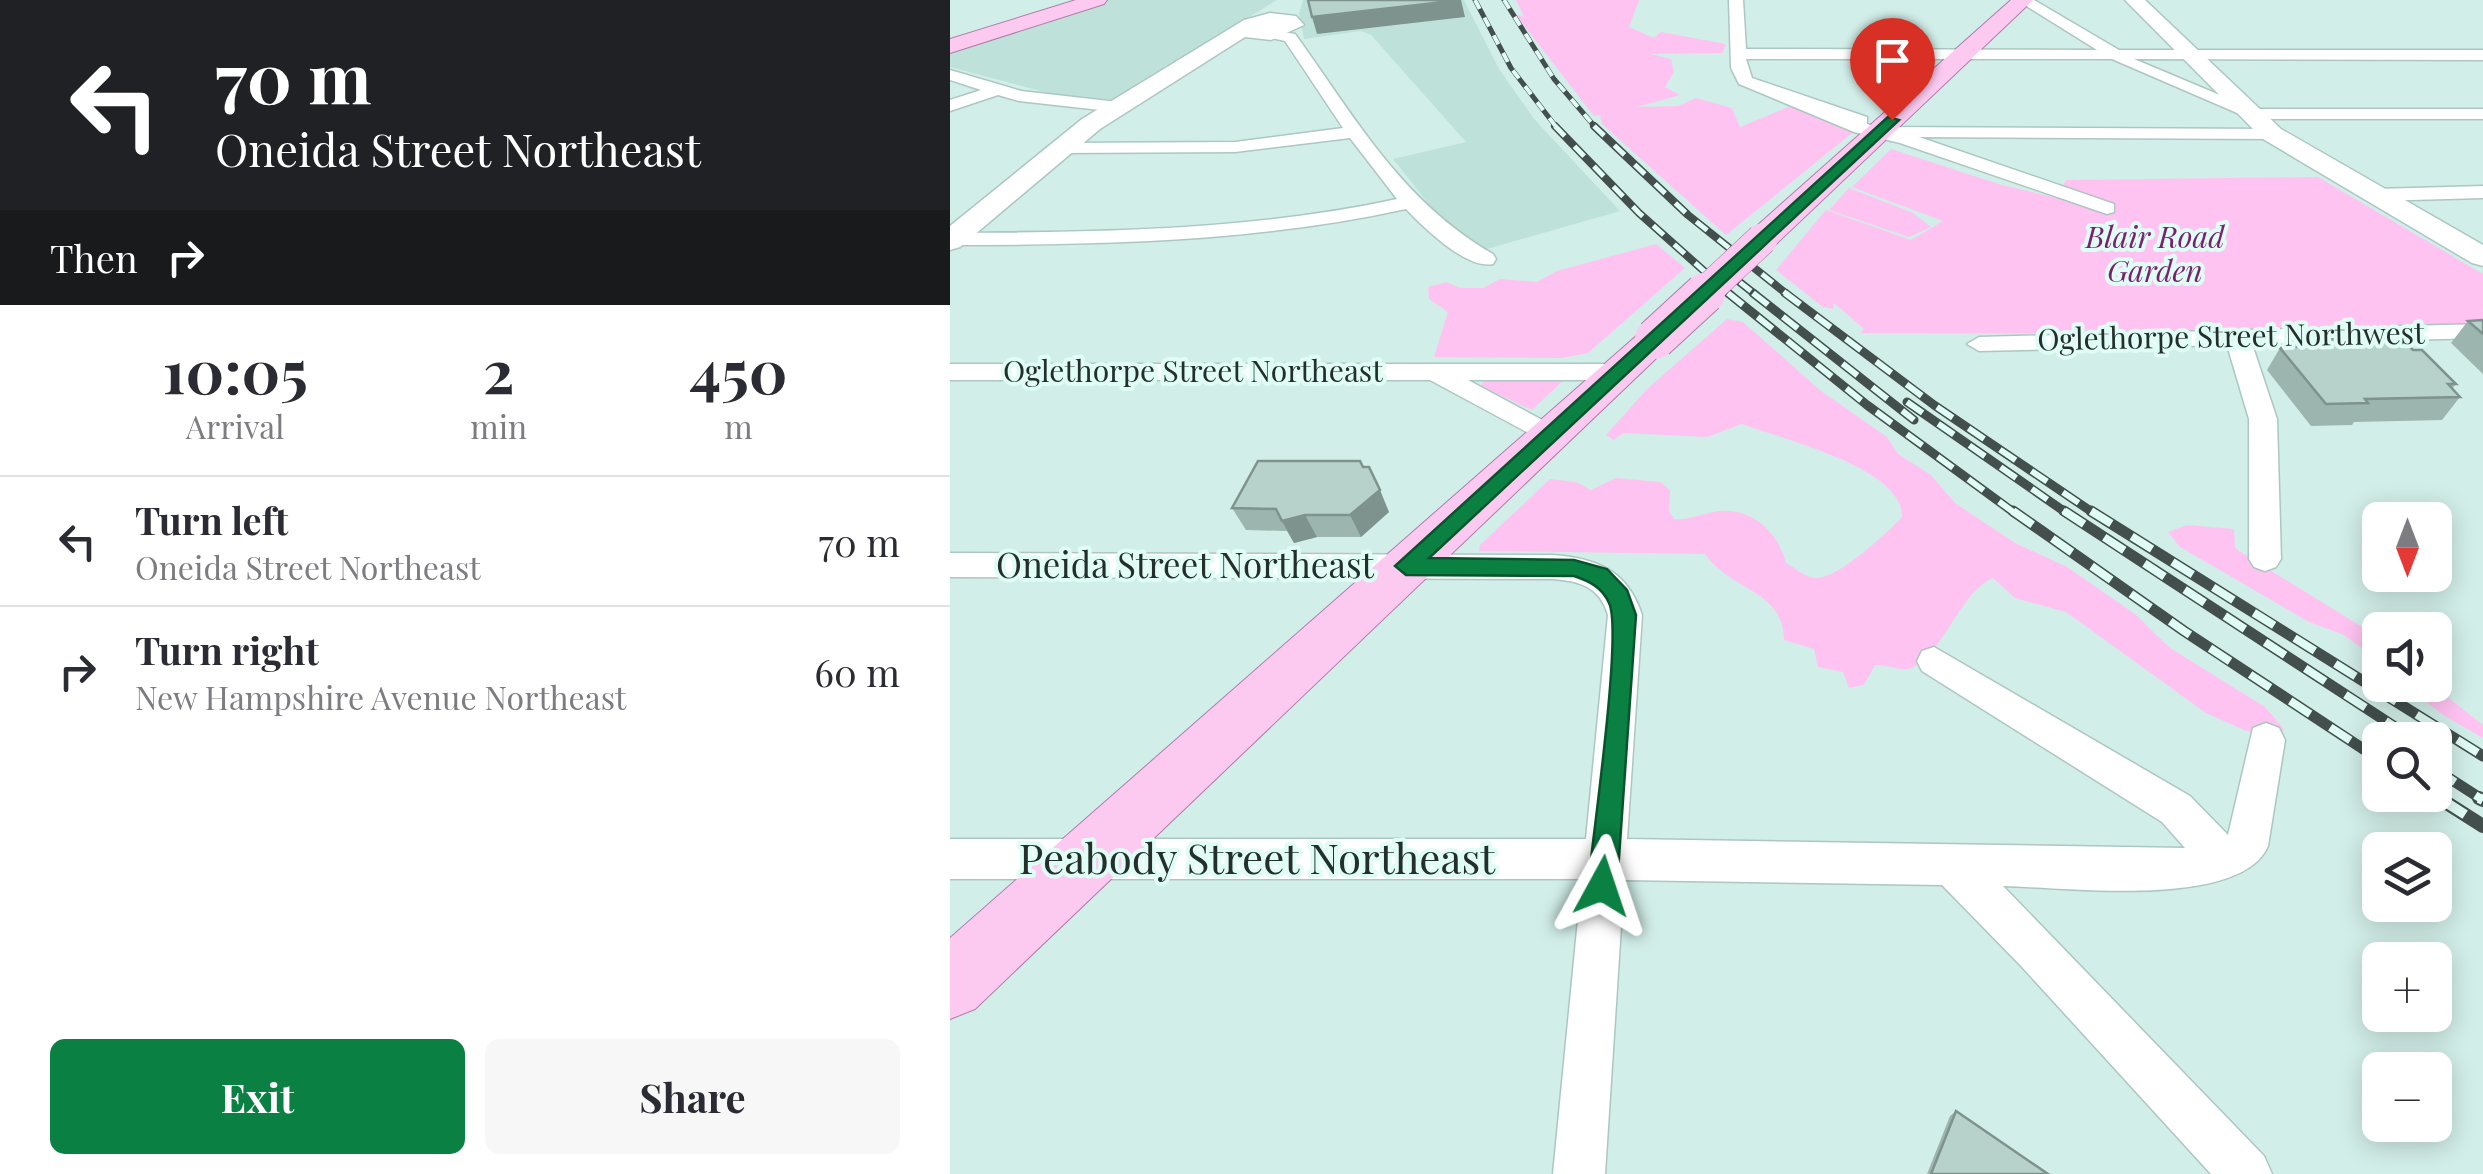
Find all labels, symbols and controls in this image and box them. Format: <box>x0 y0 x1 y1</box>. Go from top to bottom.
pin <box>1850 18 1935 121</box>
text: 70 m <box>215 28 372 122</box>
icon: arrive <box>1865 33 1920 88</box>
icon: left <box>50 40 180 170</box>
text: Oneida Street Northeast <box>215 118 701 178</box>
park label: Blair Road Garden <box>2085 216 2225 290</box>
icon: right <box>158 230 213 285</box>
text: Then <box>50 232 138 283</box>
street label: Oglethorpe Street Northwest <box>2037 312 2425 358</box>
text: 10:05 <box>162 329 308 409</box>
text: 2 <box>483 329 514 409</box>
text: 450 <box>690 329 788 409</box>
street label: Oglethorpe Street Northeast <box>1003 350 1383 390</box>
text: Arrival <box>186 404 284 447</box>
text: min <box>470 404 527 447</box>
text: m <box>724 404 753 447</box>
text: Turn left <box>135 494 288 545</box>
north arrow <box>2362 502 2452 592</box>
map controls <box>2362 502 2452 1142</box>
icon: left <box>50 514 105 569</box>
text: 70 m <box>819 516 900 567</box>
street label: Oneida Street Northeast <box>996 540 1375 587</box>
text: Oneida Street Northeast <box>135 545 481 588</box>
button: sound <box>2362 612 2452 702</box>
text: Turn right <box>135 624 319 675</box>
icon: right <box>50 644 105 699</box>
text: 60 m <box>814 646 900 697</box>
text: New Hampshire Avenue Northeast <box>135 675 626 718</box>
button: search <box>2362 722 2452 812</box>
street label: Peabody Street Northeast <box>1019 829 1496 885</box>
button: layers <box>2362 832 2452 922</box>
position arrow <box>1550 834 1654 938</box>
button: + <box>2362 942 2452 1032</box>
button: Exit <box>50 1039 465 1154</box>
button: Share <box>485 1039 900 1154</box>
button: − <box>2362 1052 2452 1142</box>

